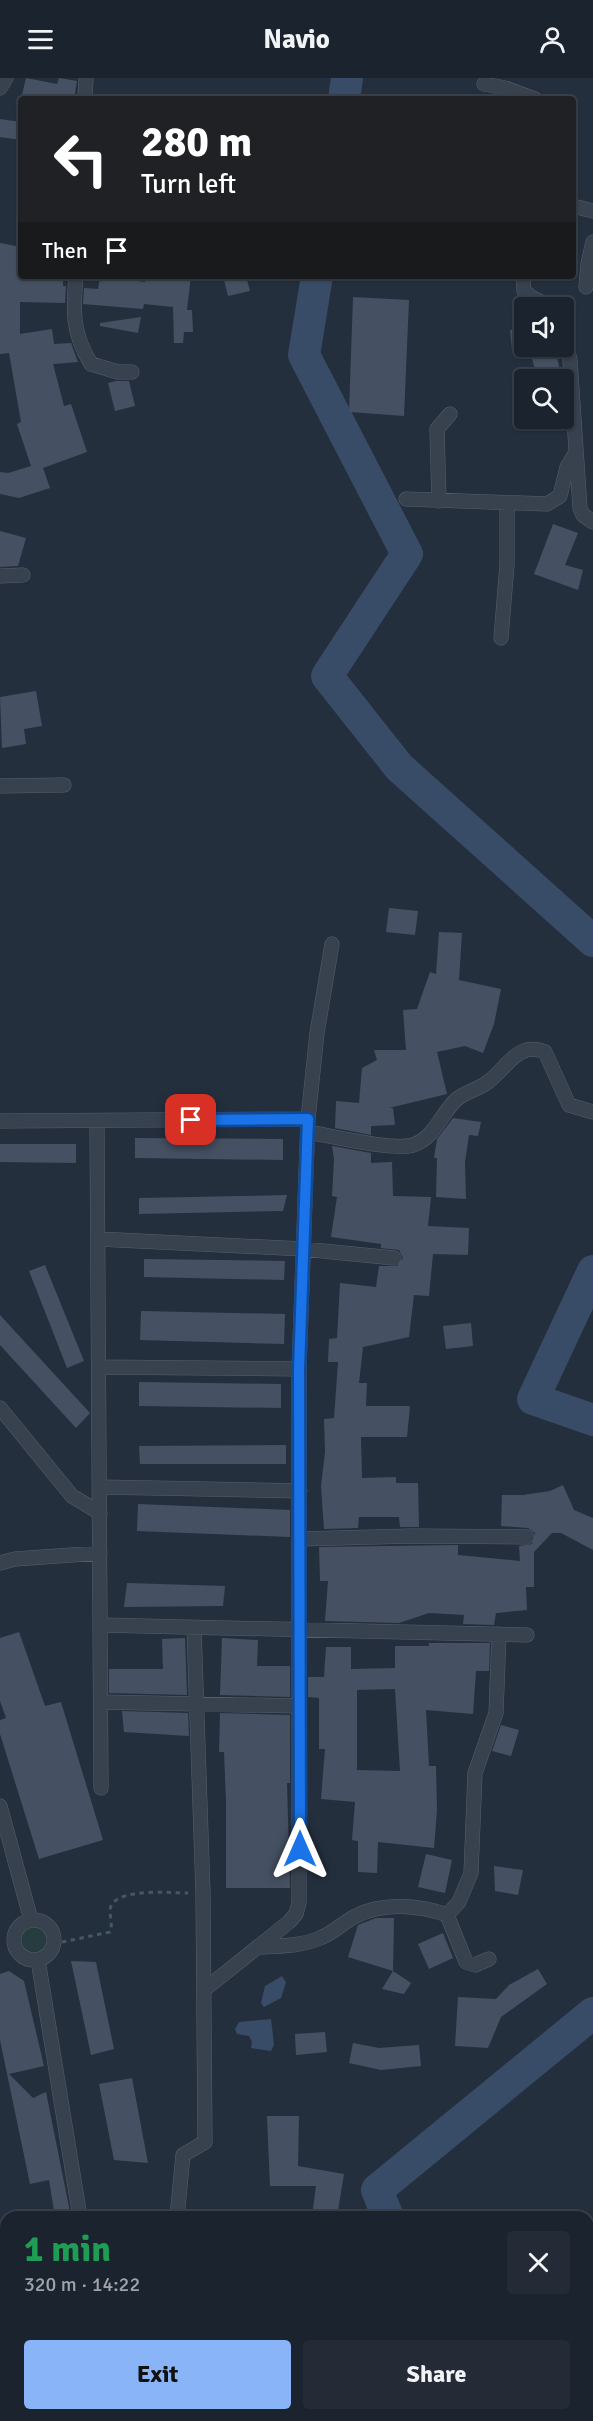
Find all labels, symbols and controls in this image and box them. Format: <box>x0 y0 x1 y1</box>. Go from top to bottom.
icon: menu <box>24 23 57 56</box>
text: Navio <box>263 23 330 56</box>
icon: person <box>536 23 569 56</box>
text: 280 m <box>141 117 252 168</box>
icon: left <box>42 120 120 198</box>
text: Turn left <box>141 168 236 201</box>
icon: arrive <box>100 234 133 267</box>
text: Then <box>42 237 88 264</box>
map controls <box>514 297 574 429</box>
button: sound <box>514 297 574 357</box>
button: search <box>514 369 574 429</box>
pin <box>165 1094 216 1145</box>
icon: arrive <box>174 1103 207 1136</box>
position arrow <box>268 1817 332 1881</box>
text: 1 min <box>24 2227 111 2272</box>
button: close <box>507 2231 570 2294</box>
text: 320 m · 14:22 <box>24 2272 140 2297</box>
button: Exit <box>24 2340 291 2409</box>
button: Share <box>303 2340 570 2409</box>

